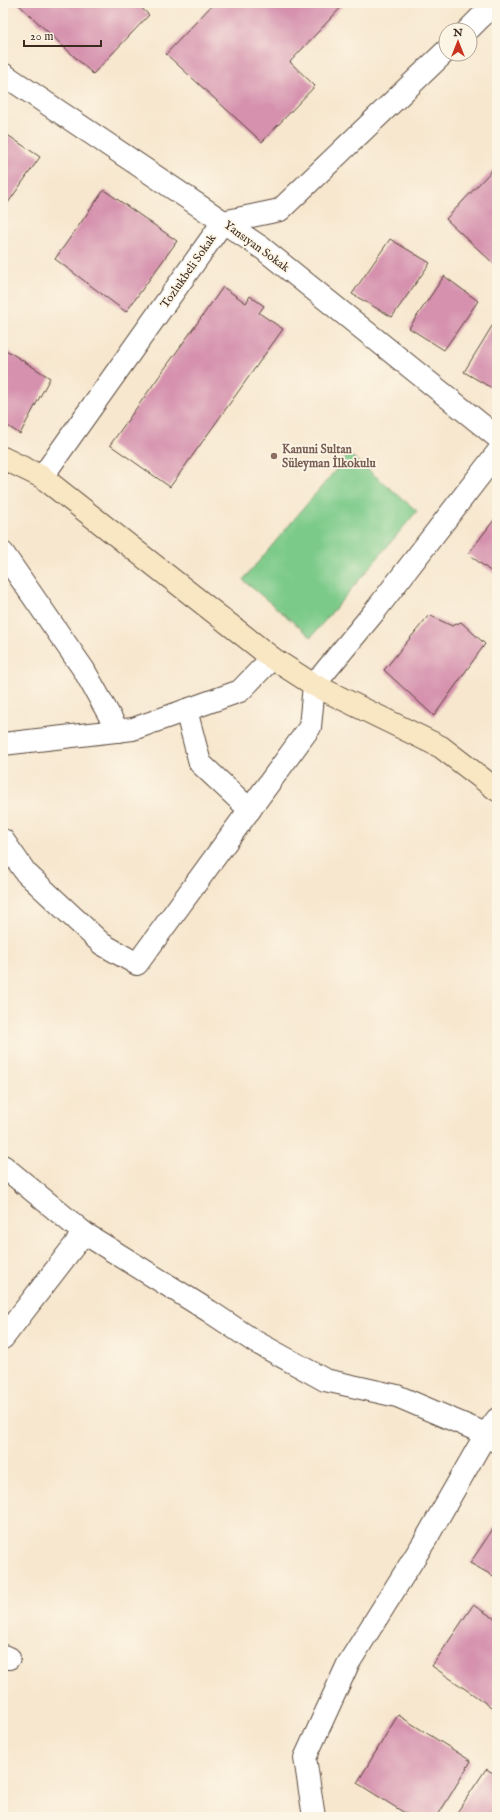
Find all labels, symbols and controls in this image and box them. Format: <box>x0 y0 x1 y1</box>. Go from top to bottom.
scale bar <box>24 22 101 48</box>
north arrow <box>438 22 478 62</box>
text: N <box>452 26 463 40</box>
text: 20 m <box>30 29 53 44</box>
street label: Yansıyan Sokak <box>221 218 293 276</box>
street label: Tozlukbeli Sokak <box>157 231 220 311</box>
place label: Kanuni Sultan Süleyman İlkokulu <box>282 442 377 472</box>
marker: Kanuni Sultan Süleyman İlkokulu <box>269 451 279 461</box>

